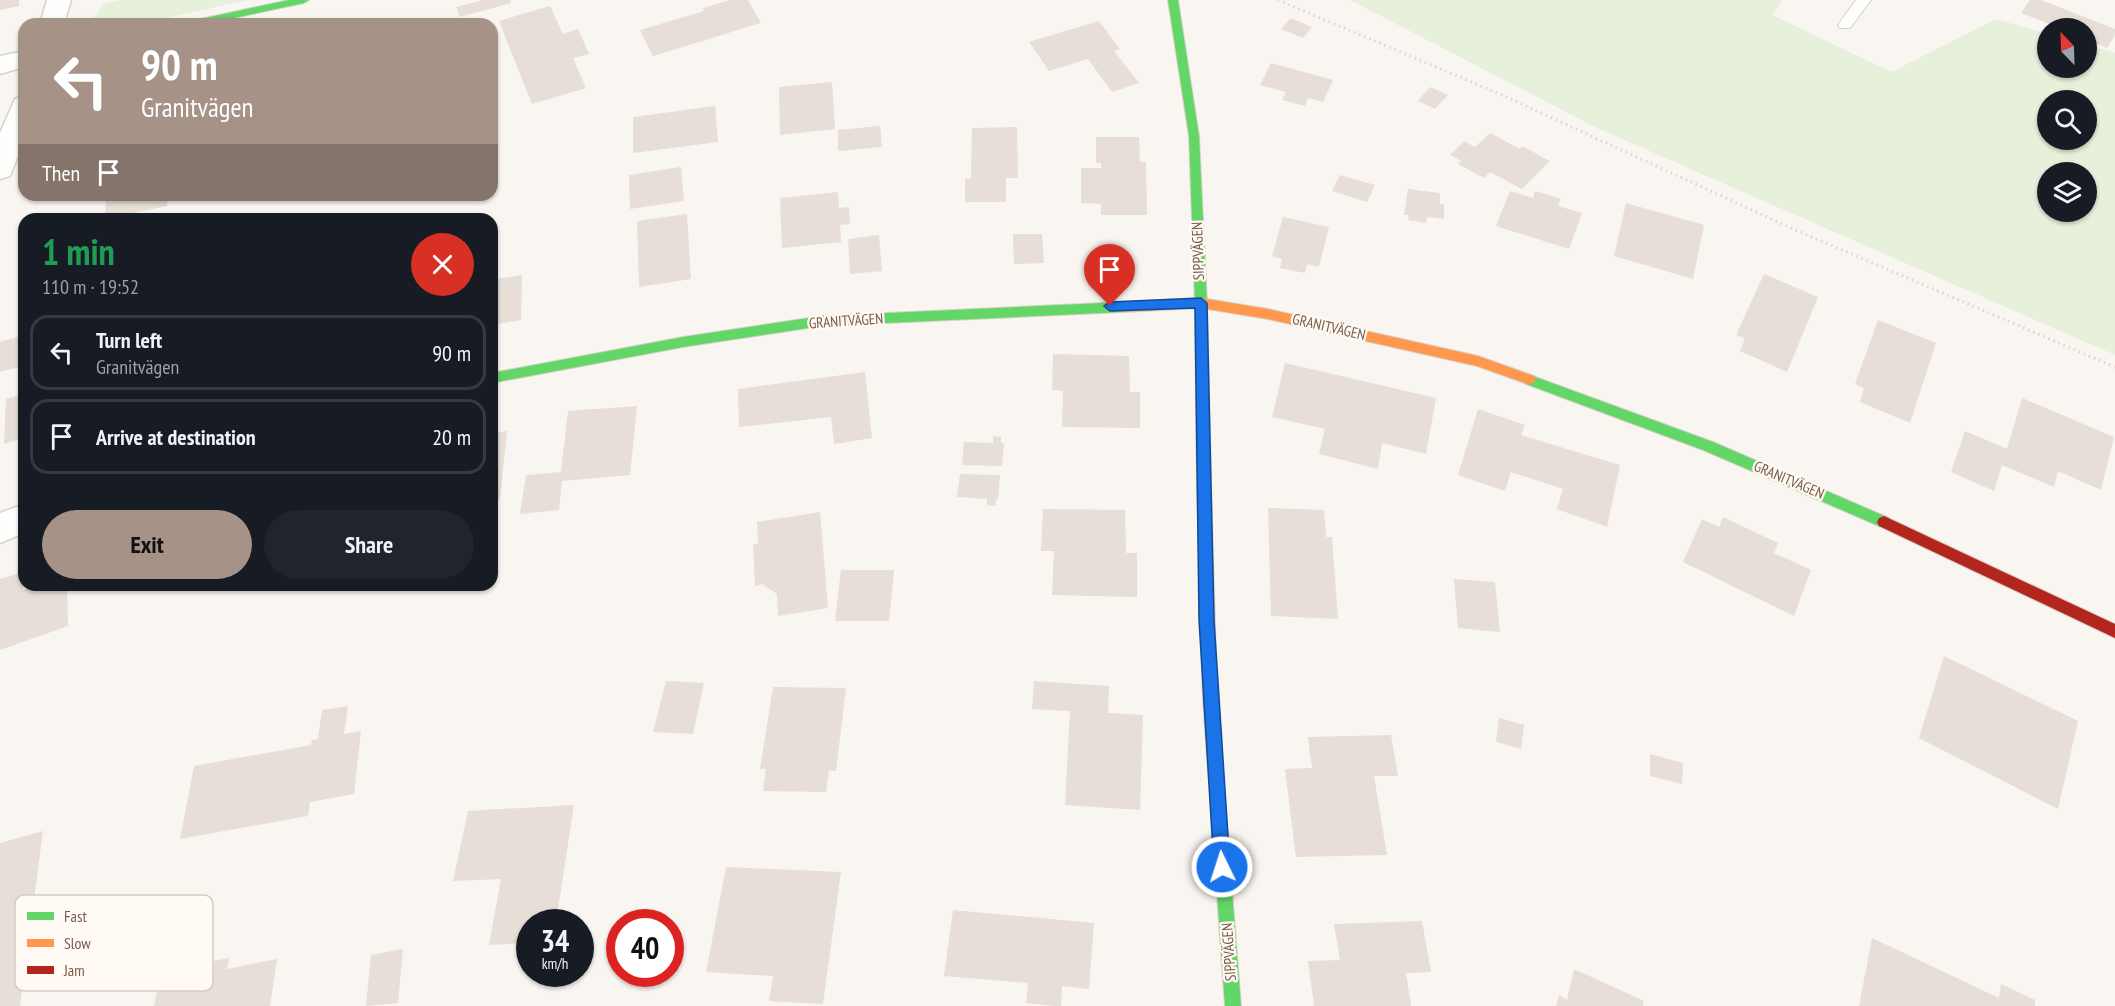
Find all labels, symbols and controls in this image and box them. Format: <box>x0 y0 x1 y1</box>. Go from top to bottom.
north arrow <box>2037 18 2097 78</box>
map controls <box>2037 18 2097 222</box>
text: 90 m <box>141 37 218 92</box>
icon: left <box>42 42 120 120</box>
text: Granitvägen <box>141 90 253 124</box>
button: search <box>2037 90 2097 150</box>
icon: arrive <box>92 156 125 189</box>
text: Then <box>42 159 80 187</box>
button: layers <box>2037 162 2097 222</box>
street label: SIPPVÄGEN <box>1187 221 1208 281</box>
text: 1 min <box>42 228 115 275</box>
button: close <box>411 233 474 296</box>
pin <box>1084 244 1135 306</box>
icon: arrive <box>1093 253 1126 286</box>
text: 110 m · 19:52 <box>42 274 139 300</box>
street label: GRANITVÄGEN <box>808 308 884 333</box>
street label: GRANITVÄGEN <box>1291 309 1368 344</box>
text: Turn left <box>96 326 162 354</box>
icon: left <box>45 336 78 369</box>
text: 90 m <box>432 339 471 367</box>
text: Granitvägen <box>96 354 179 380</box>
icon: arrive <box>45 420 78 453</box>
text: Arrive at destination <box>96 423 256 451</box>
text: 20 m <box>432 423 471 451</box>
street label: GRANITVÄGEN <box>1751 456 1827 503</box>
button: Exit <box>42 510 252 579</box>
button: Share <box>264 510 474 579</box>
position arrow <box>1190 835 1254 899</box>
legend <box>15 895 213 991</box>
text: Fast <box>64 906 87 926</box>
speed limit sign: 40 <box>606 909 684 987</box>
text: 34 <box>541 921 569 960</box>
street label: SIPPVÄGEN <box>1217 922 1240 982</box>
text: Slow <box>64 933 91 953</box>
text: km/h <box>542 954 568 973</box>
text: Jam <box>63 960 85 980</box>

